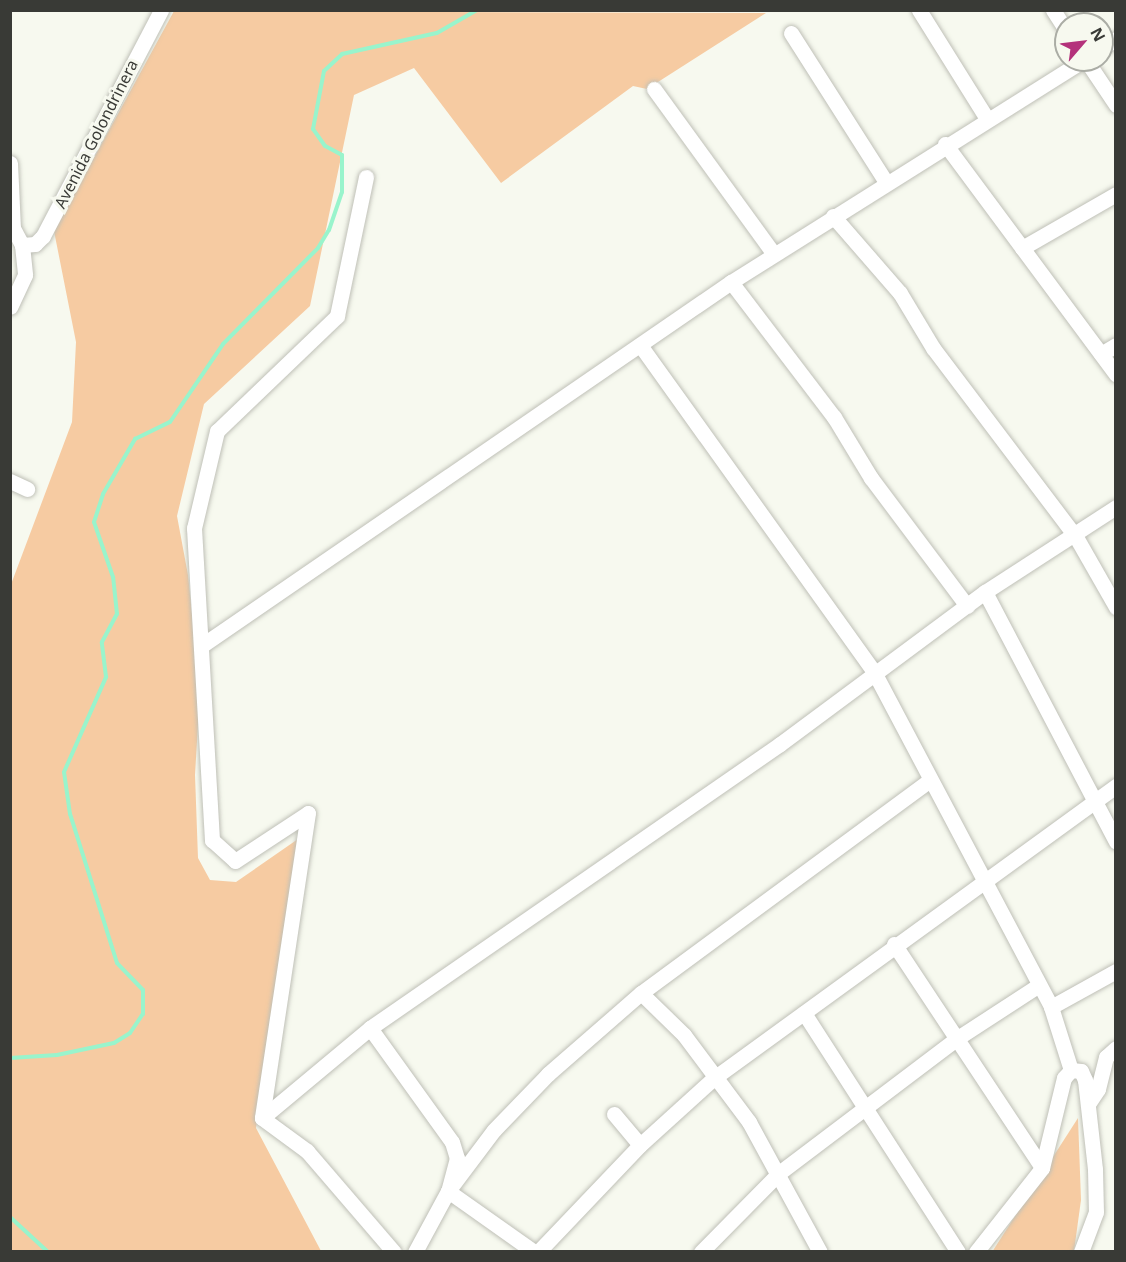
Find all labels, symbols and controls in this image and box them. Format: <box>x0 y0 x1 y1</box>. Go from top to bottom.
north arrow <box>1054 12 1114 72</box>
text: N <box>1085 24 1111 45</box>
street label: Avenida Golondrinera <box>50 57 142 211</box>

